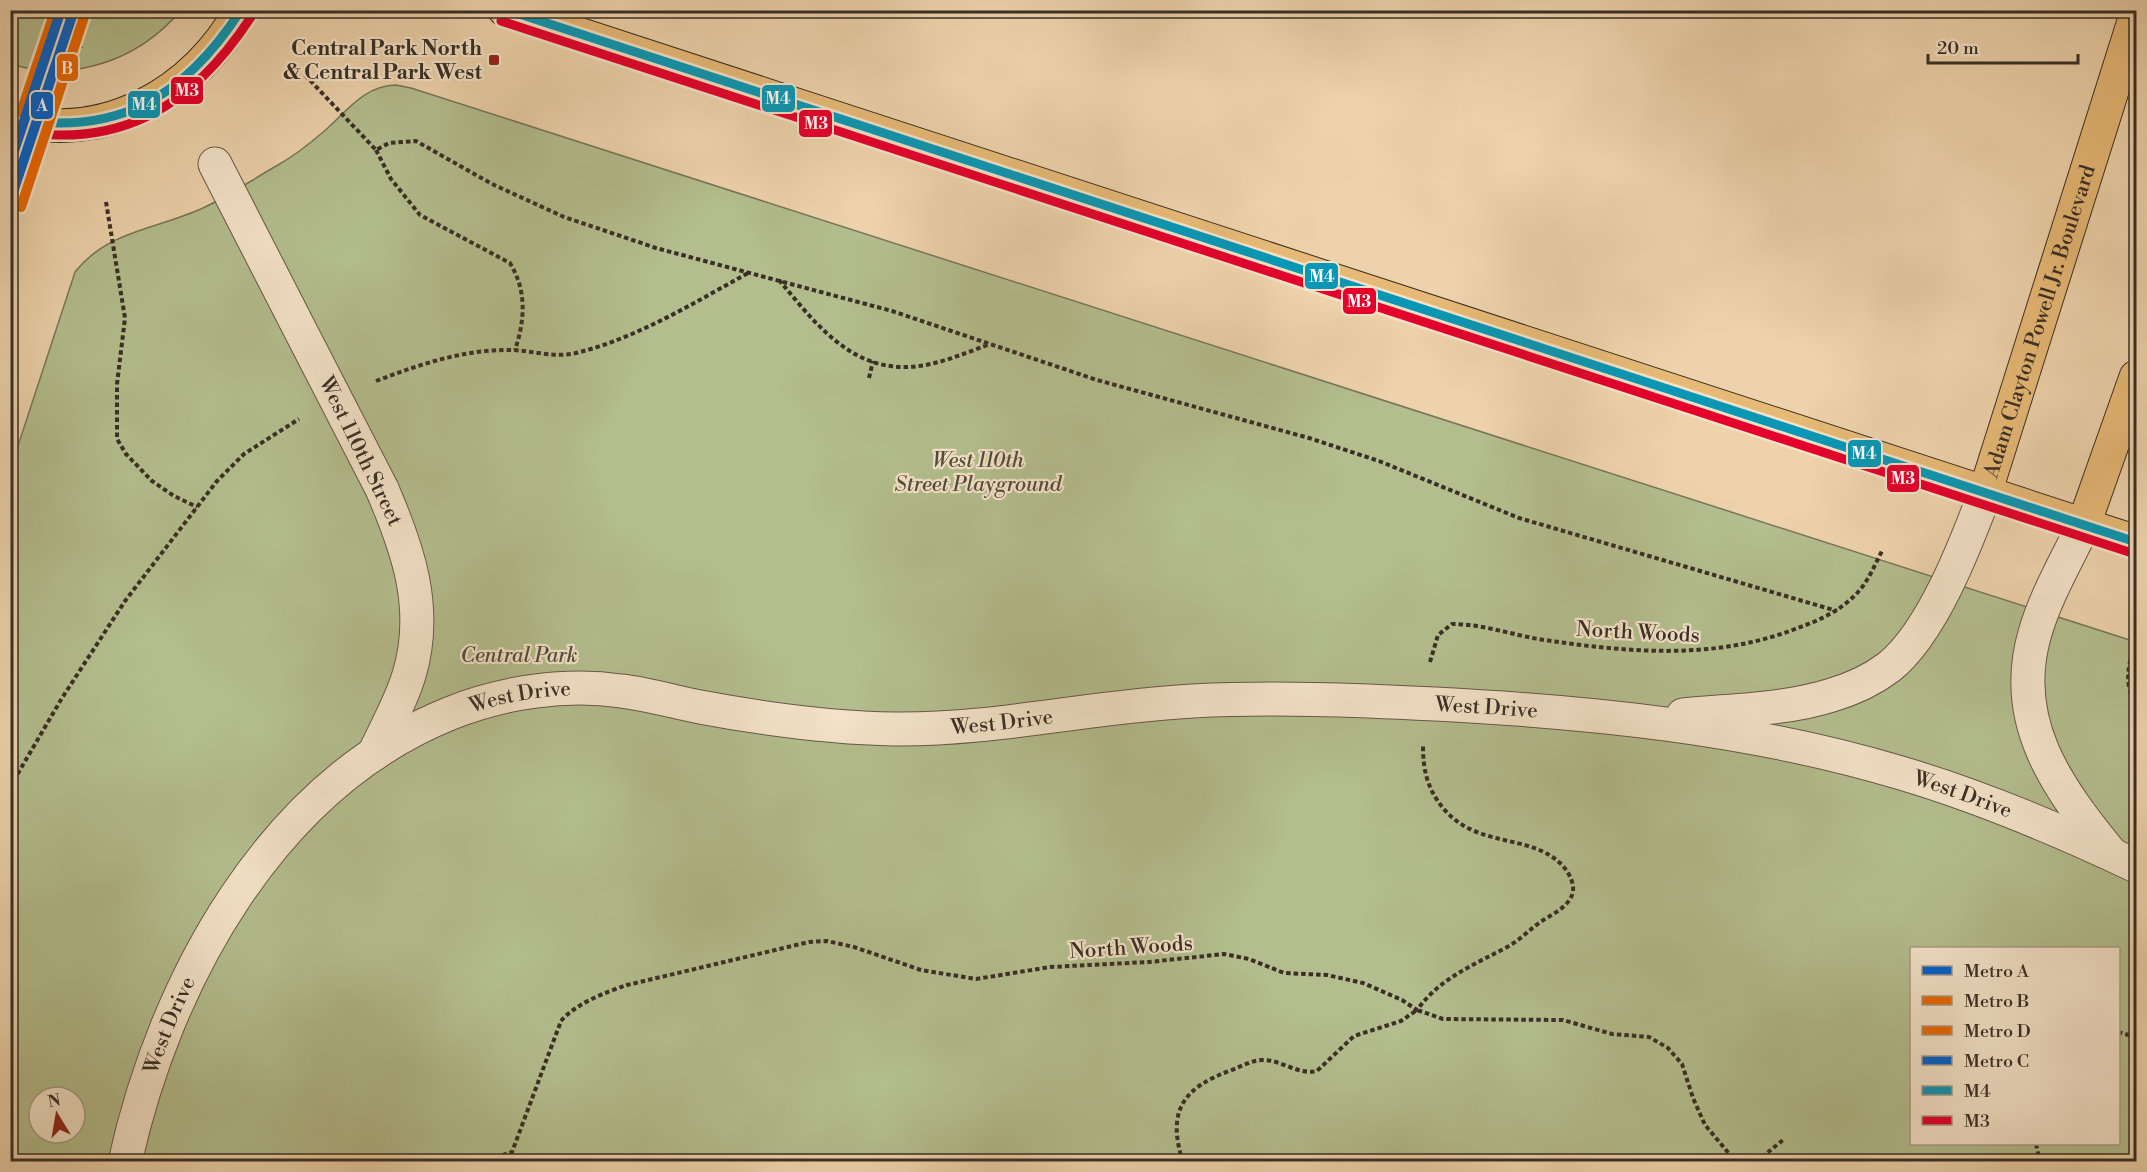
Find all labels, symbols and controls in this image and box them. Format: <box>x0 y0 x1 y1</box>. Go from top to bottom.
scale bar <box>1928 27 2078 65</box>
place label: Central Park North & Central Park West <box>283 36 483 86</box>
text: 20 m <box>1937 37 1979 60</box>
line badge: B <box>56 53 79 82</box>
marker: Central Park North & Central Park West <box>487 53 501 67</box>
text: B <box>61 59 73 79</box>
line badge: M3 <box>170 76 204 105</box>
text: M3 <box>175 81 200 101</box>
line badge: M4 <box>761 84 796 113</box>
text: M4 <box>765 89 791 109</box>
line badge: M4 <box>127 90 161 119</box>
line badge: A <box>30 91 54 120</box>
text: M4 <box>131 95 157 115</box>
text: A <box>35 96 48 116</box>
line badge: M3 <box>798 109 833 138</box>
text: M3 <box>804 114 829 134</box>
street label: Adam Clayton Powell Jr. Boulevard <box>1978 162 2102 482</box>
line badge: M4 <box>1304 262 1339 290</box>
text: M4 <box>1309 267 1335 287</box>
line badge: M3 <box>1342 287 1377 315</box>
text: M3 <box>1347 292 1372 312</box>
street label: West 110th Street <box>312 372 408 531</box>
line badge: M4 <box>1847 439 1882 468</box>
text: M4 <box>1851 444 1877 464</box>
park label: West 110th Street Playground <box>895 448 1063 498</box>
line badge: M3 <box>1886 464 1920 493</box>
text: M3 <box>1891 469 1916 489</box>
street label: North Woods <box>1575 617 1700 649</box>
park label: Central Park <box>460 643 578 669</box>
street label: West Drive <box>465 676 572 720</box>
street label: West Drive <box>1433 692 1539 725</box>
street label: West Drive <box>949 704 1055 741</box>
street label: West Drive <box>1909 765 2016 824</box>
street label: North Woods <box>1068 931 1194 965</box>
legend <box>1910 947 2120 1145</box>
text: Metro A <box>1964 960 2030 983</box>
street label: West Drive <box>138 973 202 1078</box>
text: Metro B <box>1964 990 2029 1013</box>
text: Metro D <box>1964 1020 2031 1043</box>
text: Metro C <box>1964 1050 2029 1073</box>
text: M4 <box>1964 1080 1991 1103</box>
north arrow <box>27 1085 87 1145</box>
text: N <box>46 1090 63 1112</box>
text: M3 <box>1964 1110 1990 1133</box>

